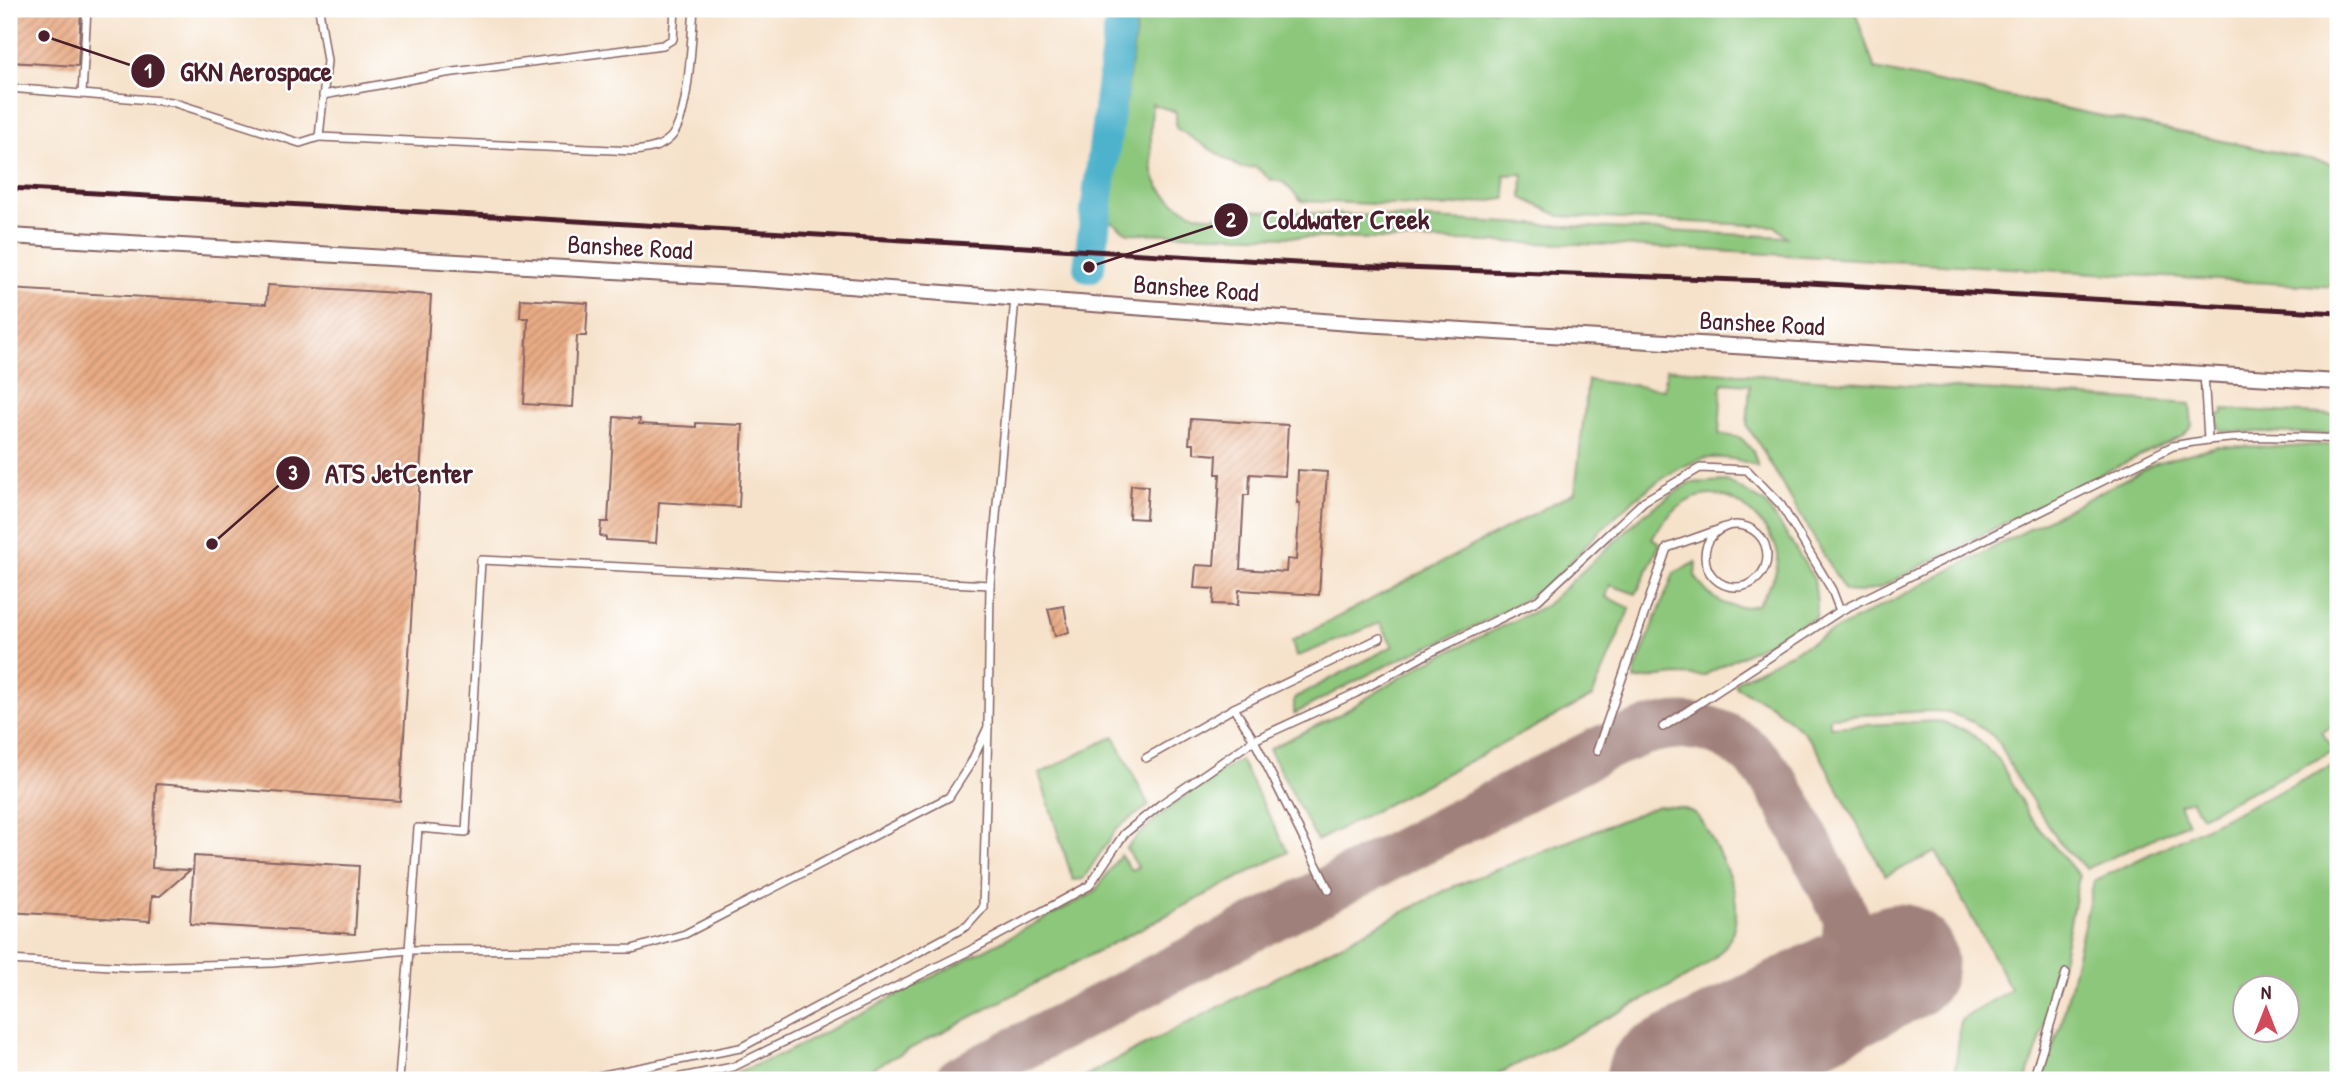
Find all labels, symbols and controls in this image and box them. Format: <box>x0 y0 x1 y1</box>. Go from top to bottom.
callout: GKN Aerospace <box>131 46 346 95</box>
text: GKN Aerospace <box>180 52 333 91</box>
text: 1 <box>144 56 152 85</box>
callout: Coldwater Creek <box>1213 195 1443 244</box>
text: Coldwater Creek <box>1263 200 1430 238</box>
text: 2 <box>1226 205 1236 234</box>
street label: Banshee Road <box>567 226 694 267</box>
street label: Banshee Road <box>1132 266 1260 309</box>
street label: Banshee Road <box>1699 302 1826 343</box>
callout: ATS JetCenter <box>276 448 486 497</box>
text: ATS JetCenter <box>325 454 473 492</box>
text: 3 <box>288 458 298 487</box>
north arrow <box>2232 974 2302 1044</box>
text: N <box>2261 979 2271 1005</box>

